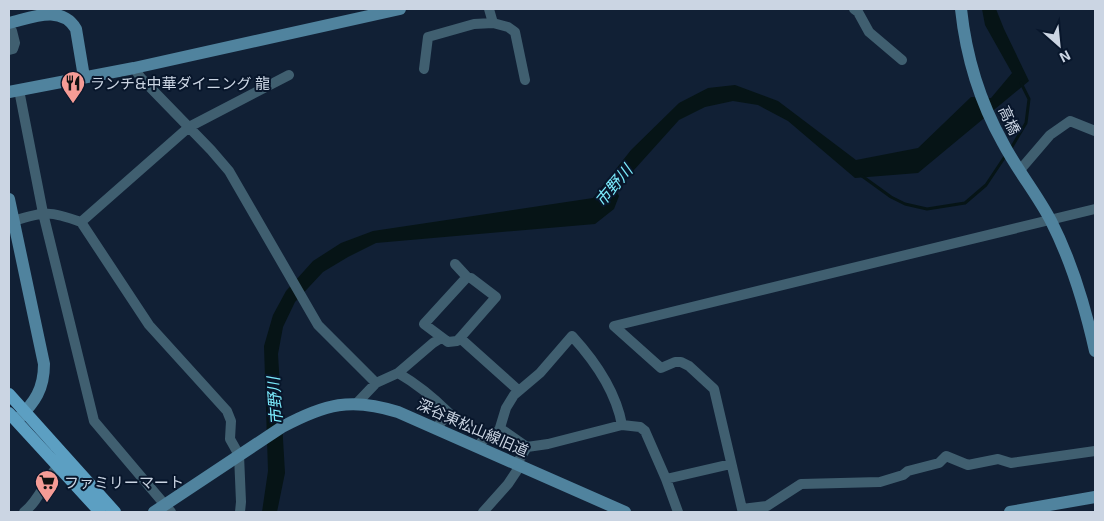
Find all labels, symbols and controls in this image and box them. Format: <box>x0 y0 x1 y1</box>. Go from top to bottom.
north arrow <box>1034 20 1084 70</box>
text: N <box>1057 47 1073 67</box>
restaurant icon: ランチ&中華ダイニング 龍 <box>60 70 86 104</box>
place label: ランチ&中華ダイニング 龍 <box>90 74 270 92</box>
street label: 高橋 <box>996 103 1024 137</box>
water label: 市野川 <box>590 159 637 209</box>
water label: 市野川 <box>263 374 285 426</box>
street label: 深谷東松山線旧道 <box>415 394 531 460</box>
supermarket icon: ファミリーマート <box>34 469 60 503</box>
place label: ファミリーマート <box>64 473 184 491</box>

